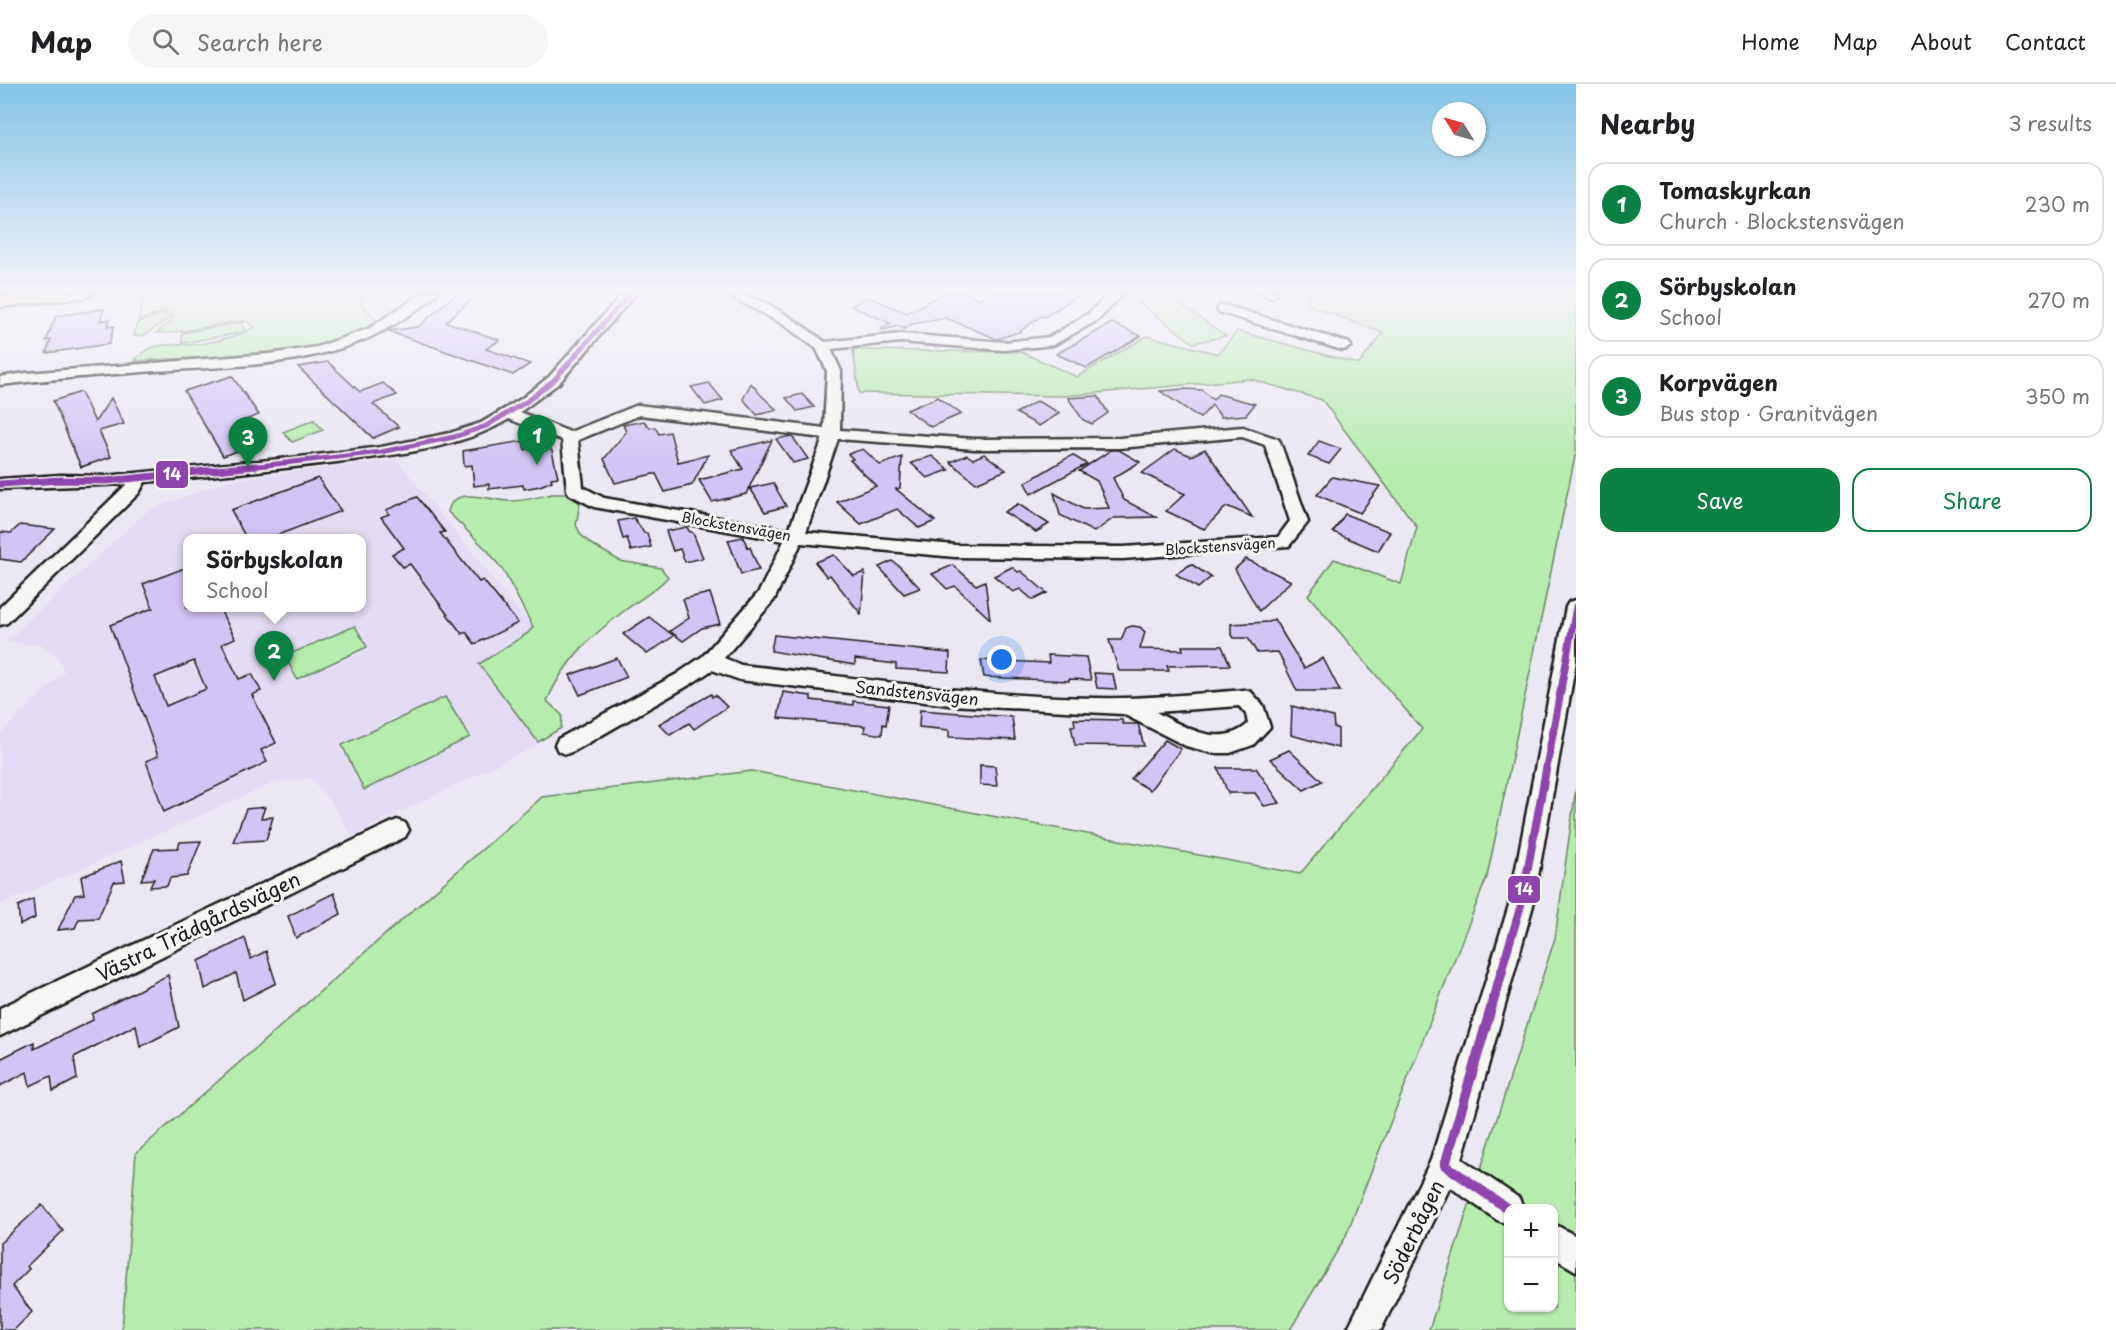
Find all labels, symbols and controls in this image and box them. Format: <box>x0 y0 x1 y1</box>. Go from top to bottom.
search box <box>128 14 548 68</box>
text: Map <box>30 20 92 63</box>
icon: search <box>149 25 182 58</box>
text: Search here <box>197 25 323 58</box>
text: Home <box>1741 25 1800 57</box>
text: Map <box>1833 25 1878 57</box>
text: About <box>1911 25 1972 57</box>
text: Contact <box>2005 25 2086 57</box>
north arrow <box>1432 102 1486 156</box>
text: Nearby <box>1600 104 1695 143</box>
text: 3 results <box>2009 108 2092 138</box>
text: Tomaskyrkan <box>1659 173 1811 206</box>
text: 1 <box>1617 189 1626 219</box>
text: 230 m <box>2025 189 2090 219</box>
text: Church · Blockstensvägen <box>1659 206 1905 236</box>
text: Sörbyskolan <box>1659 269 1796 302</box>
text: 2 <box>1614 285 1629 315</box>
text: 270 m <box>2027 285 2090 315</box>
text: School <box>1659 302 1722 332</box>
text: Korpvägen <box>1659 365 1778 398</box>
text: 3 <box>1615 381 1628 411</box>
text: 350 m <box>2025 381 2090 411</box>
text: Bus stop · Granitvägen <box>1659 398 1878 428</box>
pin: 1 <box>518 416 556 465</box>
pin: 3 <box>228 418 268 467</box>
line badge: 14 <box>155 460 189 489</box>
text: 14 <box>163 461 181 485</box>
button: Save <box>1600 468 1840 532</box>
button: Share <box>1852 468 2092 532</box>
street label: Blockstensvägen <box>679 506 793 546</box>
street label: Blockstensvägen <box>1164 532 1276 560</box>
popup <box>183 534 366 612</box>
text: Sörbyskolan <box>206 542 343 575</box>
text: School <box>206 575 269 605</box>
pin: 2 <box>254 632 294 681</box>
your location <box>987 645 1016 674</box>
street label: Sandstensvägen <box>854 674 980 710</box>
street label: Västra Trädgårdsvägen <box>91 863 305 989</box>
line badge: 14 <box>1507 875 1541 904</box>
text: 14 <box>1515 876 1533 900</box>
street label: Söderbågen <box>1375 1175 1451 1289</box>
map controls <box>1504 1204 1558 1312</box>
button: + <box>1504 1204 1558 1258</box>
button: − <box>1504 1258 1558 1312</box>

